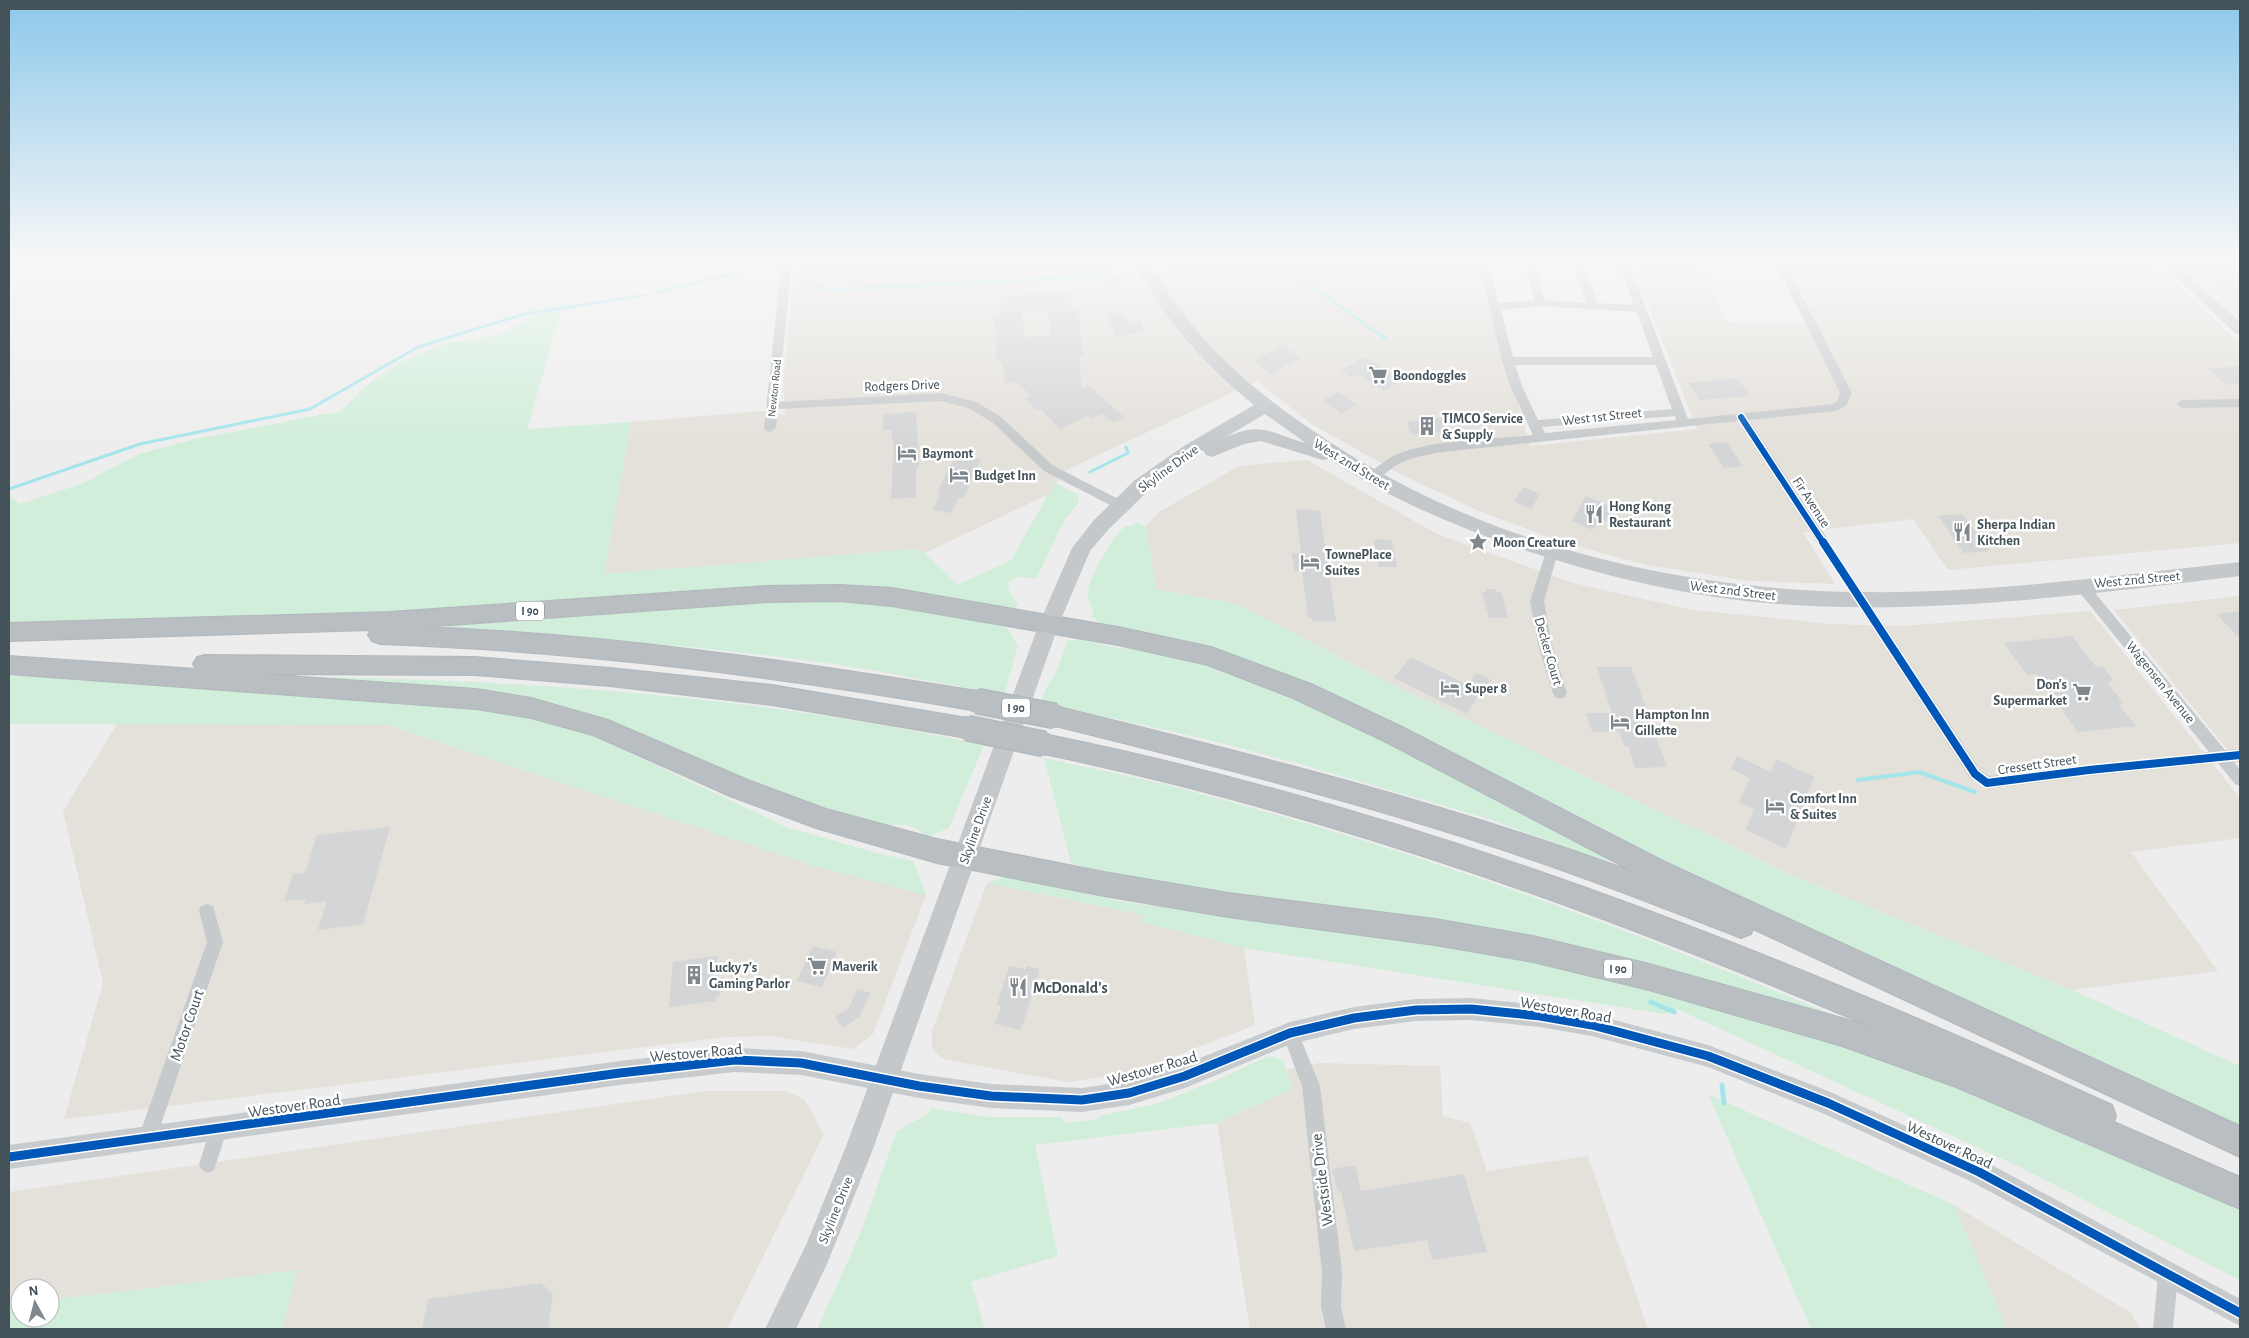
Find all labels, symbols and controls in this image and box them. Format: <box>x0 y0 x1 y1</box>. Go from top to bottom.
street label: Newton Road <box>766 358 783 417</box>
supermarket icon: Boondoggles <box>1367 364 1389 386</box>
place label: Boondoggles <box>1393 369 1466 383</box>
street label: Rodgers Drive <box>864 378 940 394</box>
street label: West 1st Street <box>1562 406 1643 428</box>
place label: TIMCO Service & Supply <box>1442 412 1523 442</box>
building icon: TIMCO Service & Supply <box>1416 415 1438 437</box>
street label: West 2nd Street <box>1311 437 1393 493</box>
hotel icon: Baymont <box>896 442 918 464</box>
street label: Skyline Drive <box>1136 442 1201 495</box>
place label: Baymont <box>922 447 974 461</box>
hotel icon: Budget Inn <box>948 464 970 486</box>
place label: Budget Inn <box>974 469 1036 483</box>
street label: Fir Avenue <box>1790 475 1833 530</box>
place label: Hong Kong Restaurant <box>1609 500 1672 530</box>
restaurant icon: Hong Kong Restaurant <box>1583 503 1605 525</box>
place label: Sherpa Indian Kitchen <box>1977 518 2055 548</box>
restaurant icon: Sherpa Indian Kitchen <box>1951 521 1973 543</box>
place icon: Moon Creature <box>1467 531 1489 553</box>
place label: Moon Creature <box>1493 536 1576 550</box>
place label: TownePlace Suites <box>1325 548 1392 578</box>
hotel icon: TownePlace Suites <box>1299 551 1321 573</box>
street label: West 2nd Street <box>2093 569 2181 591</box>
street label: West 2nd Street <box>1689 579 1777 603</box>
road number: I 90 <box>516 602 544 620</box>
street label: Decker Court <box>1532 616 1565 687</box>
street label: Wagensen Avenue <box>2123 639 2197 726</box>
hotel icon: Super 8 <box>1439 677 1461 699</box>
place label: Don's Supermarket <box>1993 678 2067 708</box>
supermarket icon: Don's Supermarket <box>2071 681 2093 703</box>
place label: Super 8 <box>1465 682 1507 696</box>
road number: I 90 <box>1002 698 1030 718</box>
place label: Hampton Inn Gillette <box>1635 708 1709 738</box>
hotel icon: Hampton Inn Gillette <box>1609 711 1631 733</box>
street label: Cressett Street <box>1997 752 2078 777</box>
place label: Comfort Inn & Suites <box>1790 792 1857 822</box>
street label: Skyline Drive <box>957 795 995 866</box>
hotel icon: Comfort Inn & Suites <box>1764 795 1786 817</box>
supermarket icon: Maverik <box>806 955 828 977</box>
place label: Maverik <box>832 960 878 974</box>
road number: I 90 <box>1604 960 1632 979</box>
place label: Lucky 7's Gaming Parlor <box>709 961 790 991</box>
building icon: Lucky 7's Gaming Parlor <box>683 964 705 986</box>
restaurant icon: McDonald's <box>1007 976 1029 998</box>
place label: McDonald's <box>1033 980 1108 996</box>
street label: Motor Court <box>167 987 207 1063</box>
street label: Westover Road <box>1519 994 1613 1026</box>
street label: Westover Road <box>649 1041 743 1065</box>
street label: Westover Road <box>1105 1048 1199 1089</box>
street label: Westover Road <box>247 1092 341 1120</box>
street label: Westover Road <box>1904 1118 1995 1172</box>
street label: Westside Drive <box>1308 1133 1336 1227</box>
street label: Skyline Drive <box>816 1175 856 1246</box>
north arrow <box>10 1278 60 1328</box>
text: N <box>28 1284 39 1299</box>

